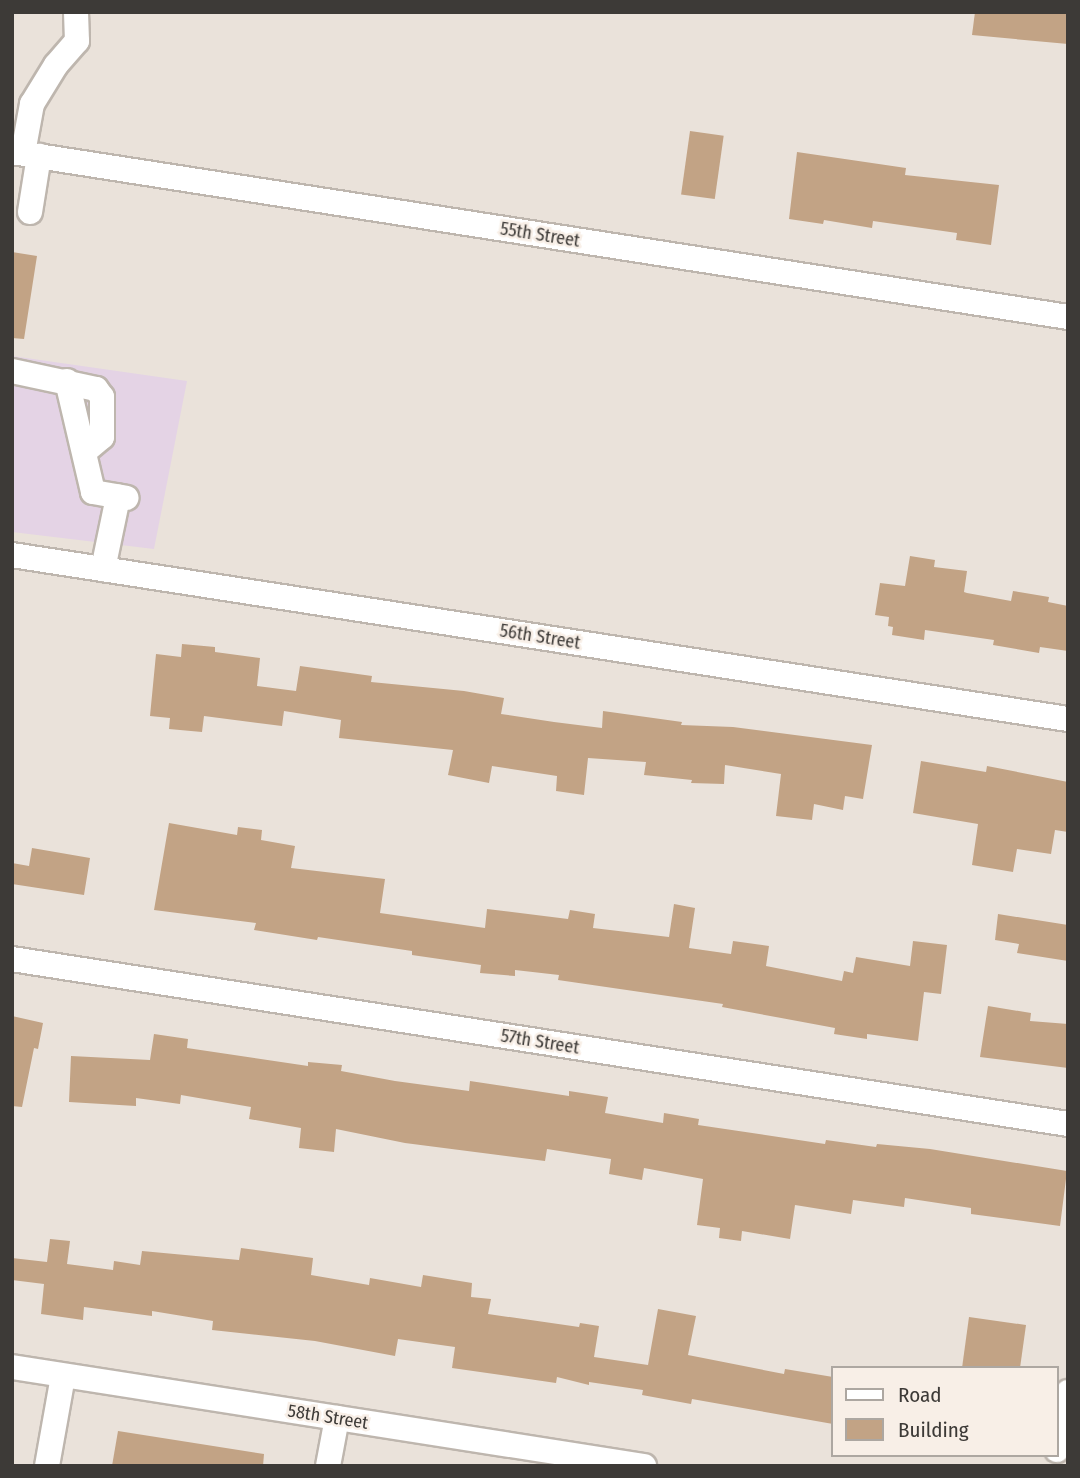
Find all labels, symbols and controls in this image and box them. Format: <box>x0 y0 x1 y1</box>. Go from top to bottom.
street label: 55th Street <box>499 218 581 252</box>
street label: 56th Street <box>498 620 582 654</box>
street label: 57th Street <box>499 1025 581 1059</box>
legend <box>832 1366 1059 1457</box>
text: Road <box>898 1382 942 1408</box>
street label: 58th Street <box>286 1400 370 1434</box>
text: Building <box>898 1417 969 1443</box>

